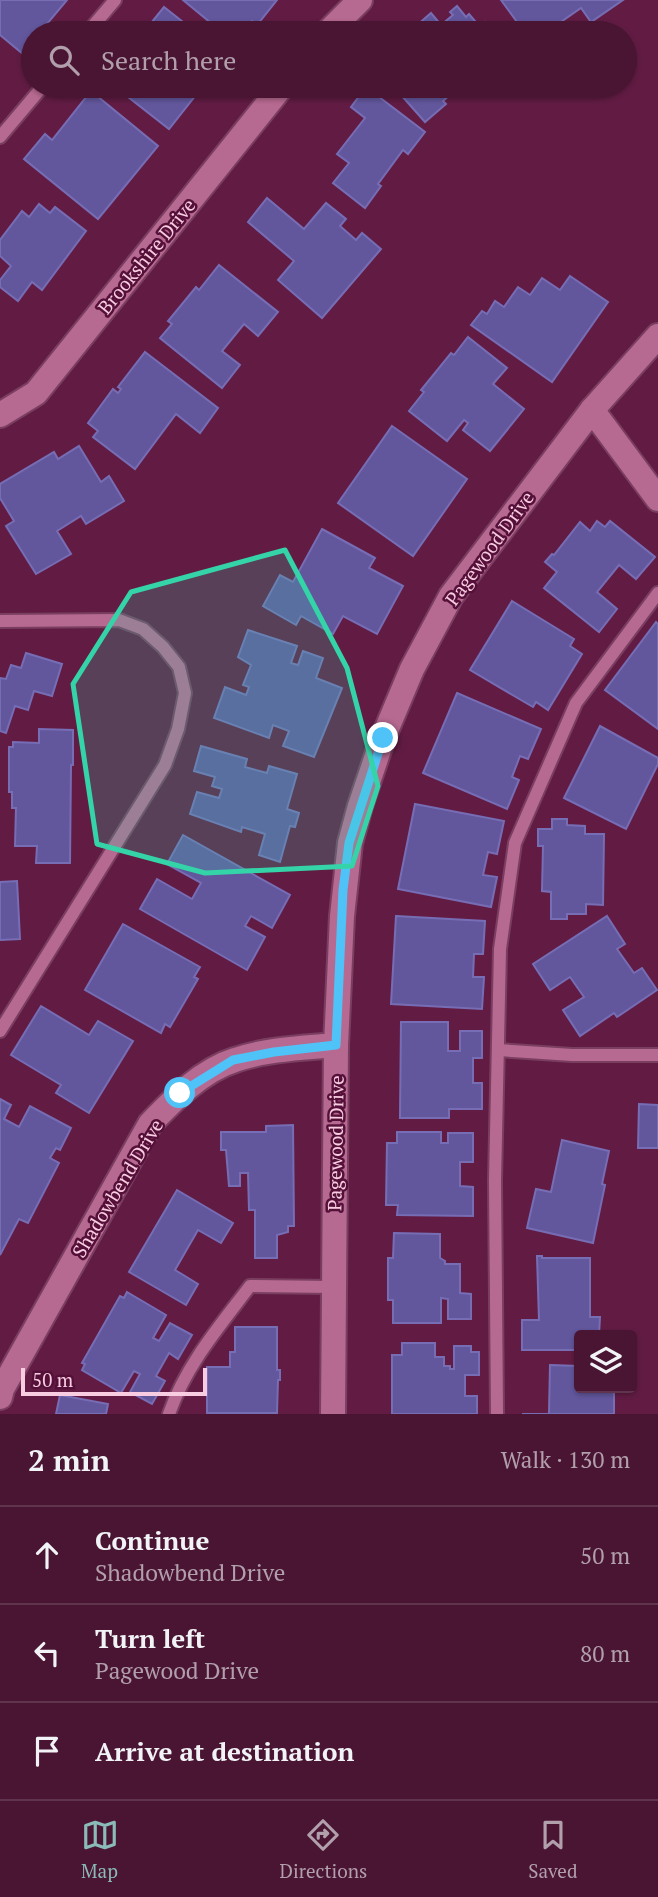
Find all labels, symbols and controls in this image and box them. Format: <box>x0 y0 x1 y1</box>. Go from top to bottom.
search box <box>21 21 637 98</box>
icon: search <box>45 41 83 79</box>
text: Search here <box>101 43 236 77</box>
street label: Brookshire Drive <box>92 193 200 319</box>
street label: Pagewood Drive <box>439 486 539 610</box>
route end <box>367 722 398 753</box>
street label: Pagewood Drive <box>321 1075 349 1211</box>
route start <box>164 1077 195 1108</box>
street label: Shadowbend Drive <box>66 1114 168 1262</box>
map controls <box>574 1330 637 1393</box>
button: layers <box>574 1330 637 1393</box>
scale bar <box>21 1365 206 1397</box>
text: 50 m <box>32 1367 73 1392</box>
text: 2 min <box>28 1440 110 1480</box>
text: Walk · 130 m <box>501 1444 630 1475</box>
text: Continue <box>95 1523 209 1557</box>
icon: ahead <box>28 1536 66 1574</box>
text: 50 m <box>580 1540 630 1571</box>
text: Shadowbend Drive <box>95 1557 285 1588</box>
text: Turn left <box>95 1621 205 1655</box>
icon: left <box>28 1634 66 1672</box>
text: 80 m <box>580 1638 630 1669</box>
text: Pagewood Drive <box>95 1655 259 1686</box>
icon: arrive <box>28 1732 66 1770</box>
text: Arrive at destination <box>95 1734 354 1768</box>
tab: Map <box>81 1816 119 1883</box>
tab: Directions <box>280 1816 367 1883</box>
tab: Saved <box>528 1816 577 1883</box>

